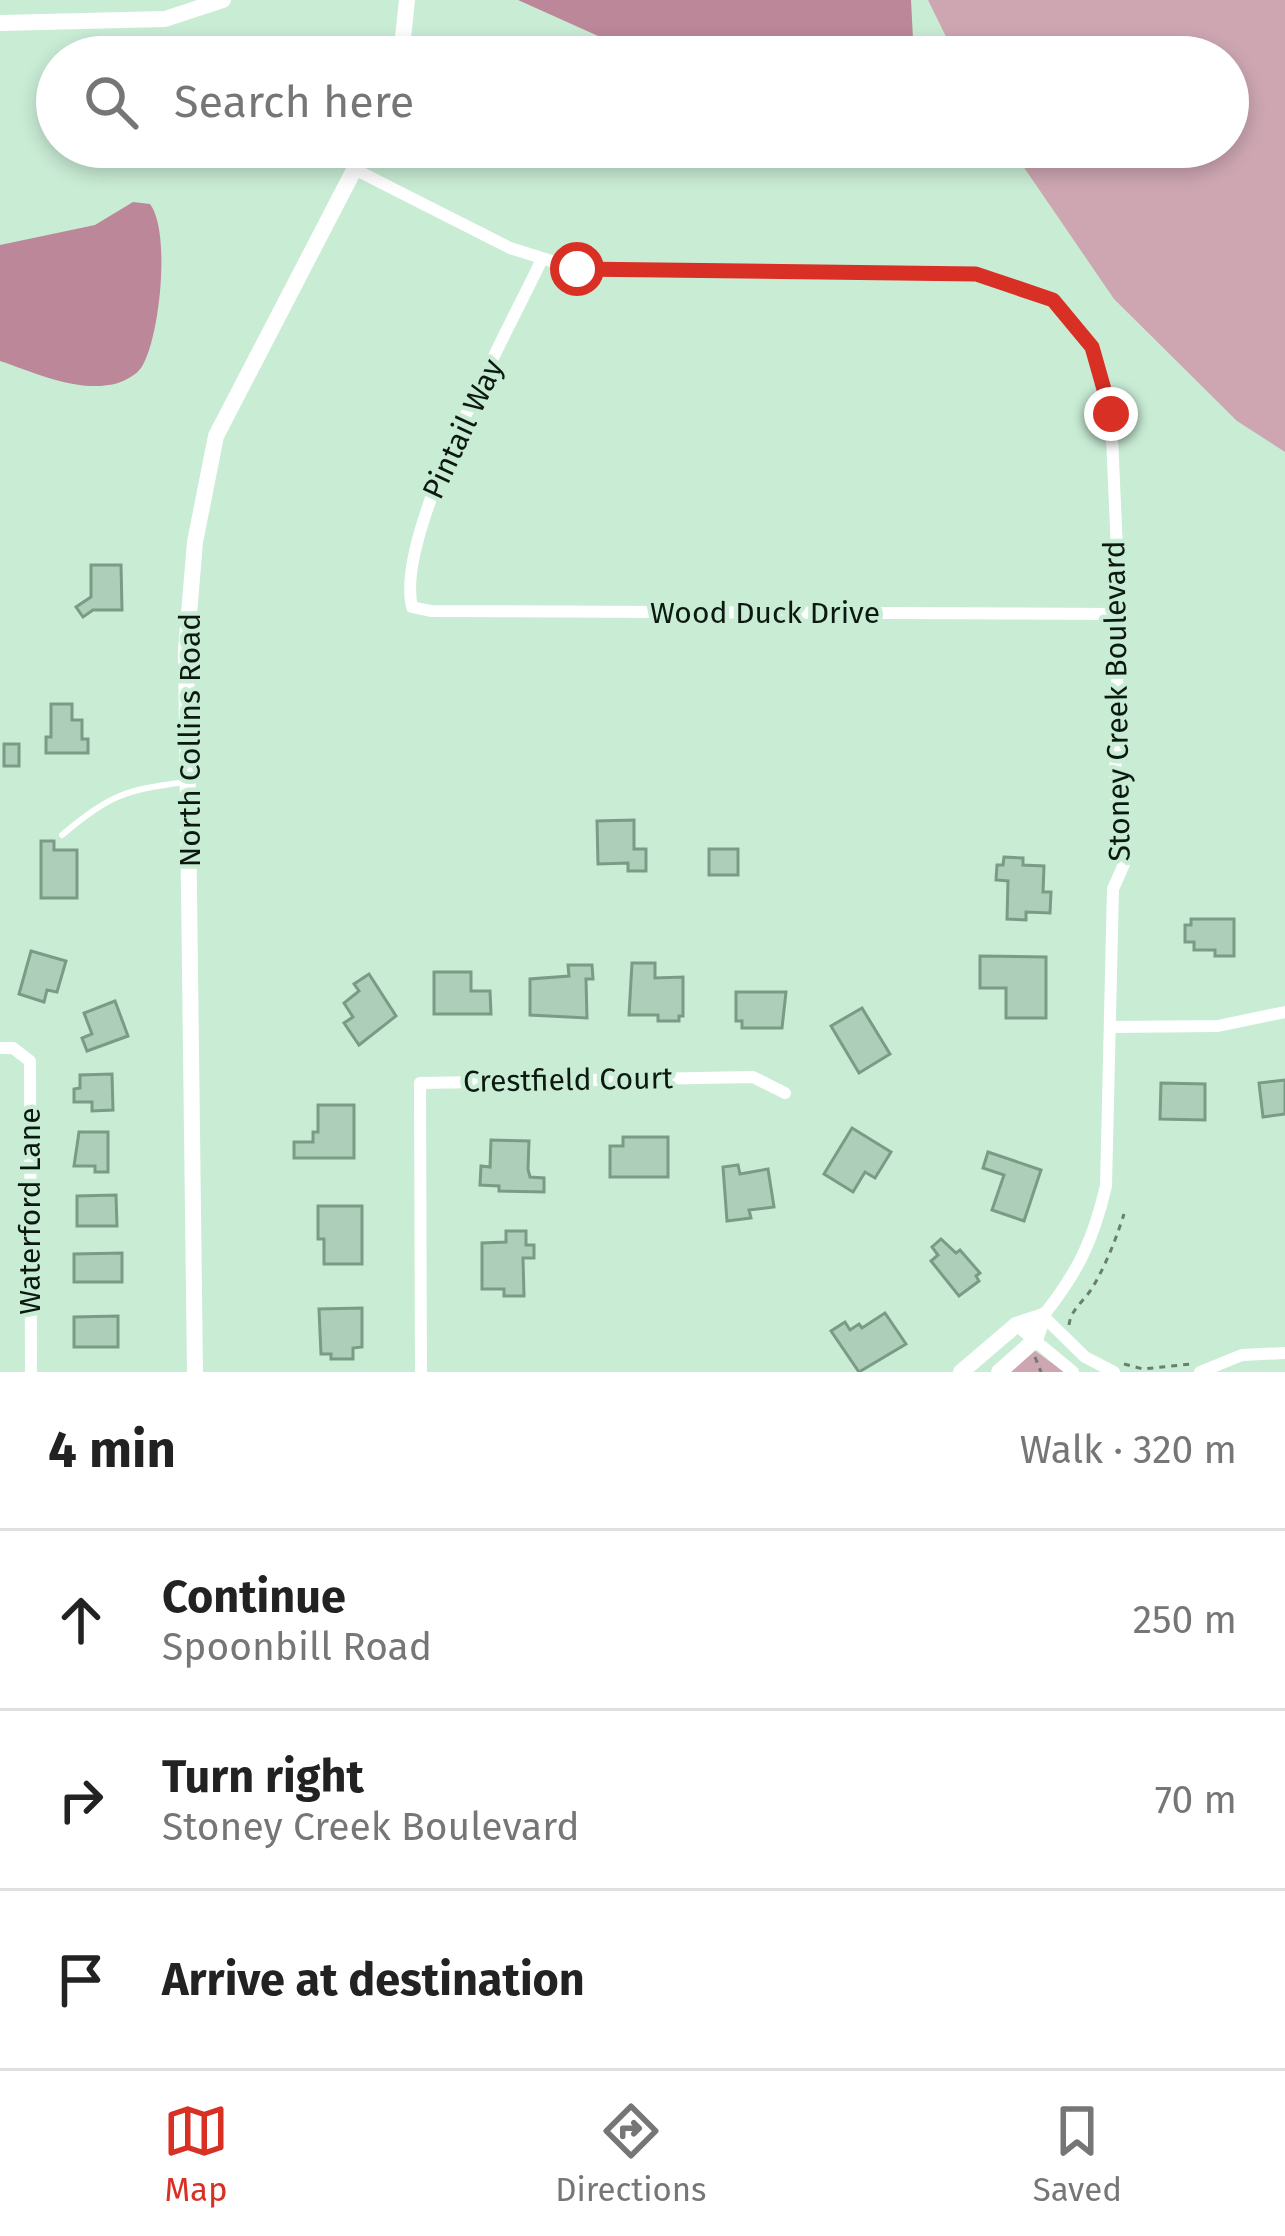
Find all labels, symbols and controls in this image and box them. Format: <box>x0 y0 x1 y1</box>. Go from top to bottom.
search box <box>36 36 1249 168</box>
icon: search <box>78 69 144 135</box>
text: Search here <box>174 75 414 129</box>
route start <box>550 242 604 296</box>
street label: Pintail Way <box>415 353 511 505</box>
route end <box>1084 387 1138 441</box>
street label: Stoney Creek Boulevard <box>1096 540 1138 862</box>
street label: Wood Duck Drive <box>650 595 880 631</box>
street label: North Collins Road <box>172 613 208 867</box>
street label: Crestfield Court <box>463 1060 673 1100</box>
street label: Waterford Lane <box>12 1107 48 1315</box>
text: 4 min <box>48 1419 176 1481</box>
text: Walk · 320 m <box>1020 1427 1237 1473</box>
text: Continue <box>162 1570 346 1624</box>
icon: ahead <box>48 1587 114 1653</box>
text: 250 m <box>1133 1597 1237 1643</box>
text: Spoonbill Road <box>162 1624 432 1670</box>
text: Turn right <box>162 1750 364 1804</box>
icon: right <box>48 1767 114 1833</box>
text: 70 m <box>1155 1777 1237 1823</box>
text: Stoney Creek Boulevard <box>162 1804 579 1850</box>
icon: arrive <box>48 1947 114 2013</box>
text: Arrive at destination <box>162 1953 585 2007</box>
tab: Map <box>163 2098 229 2210</box>
tab: Directions <box>555 2098 707 2210</box>
tab: Saved <box>1033 2098 1122 2210</box>

